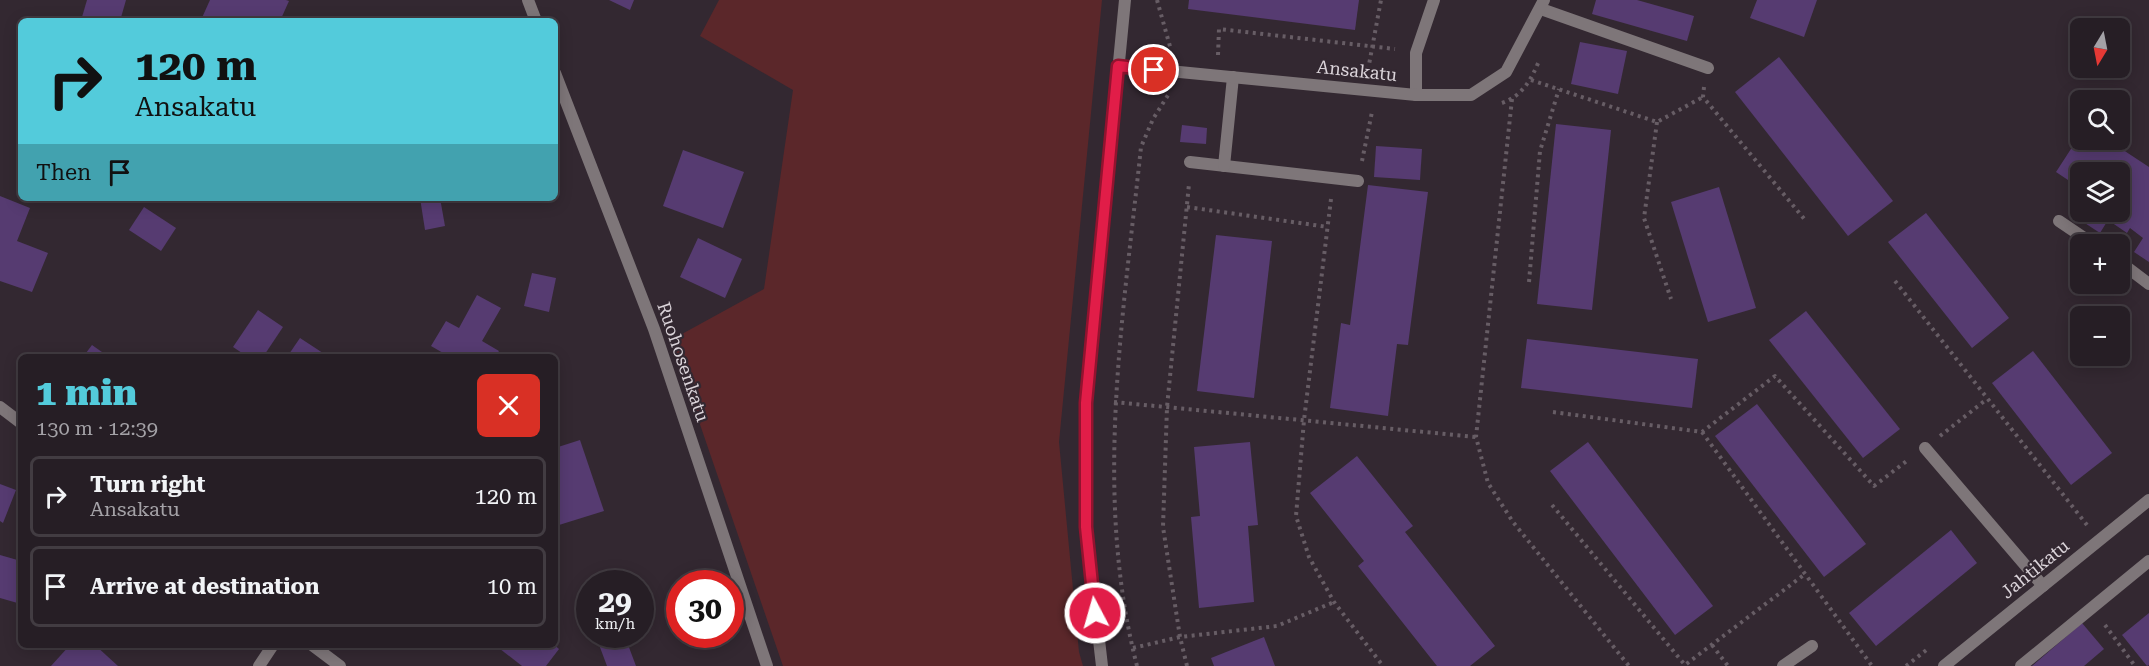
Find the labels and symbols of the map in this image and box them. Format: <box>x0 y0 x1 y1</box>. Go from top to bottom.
north arrow <box>2070 18 2130 78</box>
pin <box>1128 44 1179 95</box>
street label: Ansakatu <box>1316 56 1398 85</box>
street label: Ruohosenkatu <box>653 299 714 424</box>
street label: Jahtikatu <box>1996 535 2073 603</box>
speed limit sign: 30 <box>666 570 744 648</box>
position arrow <box>1063 581 1127 645</box>

